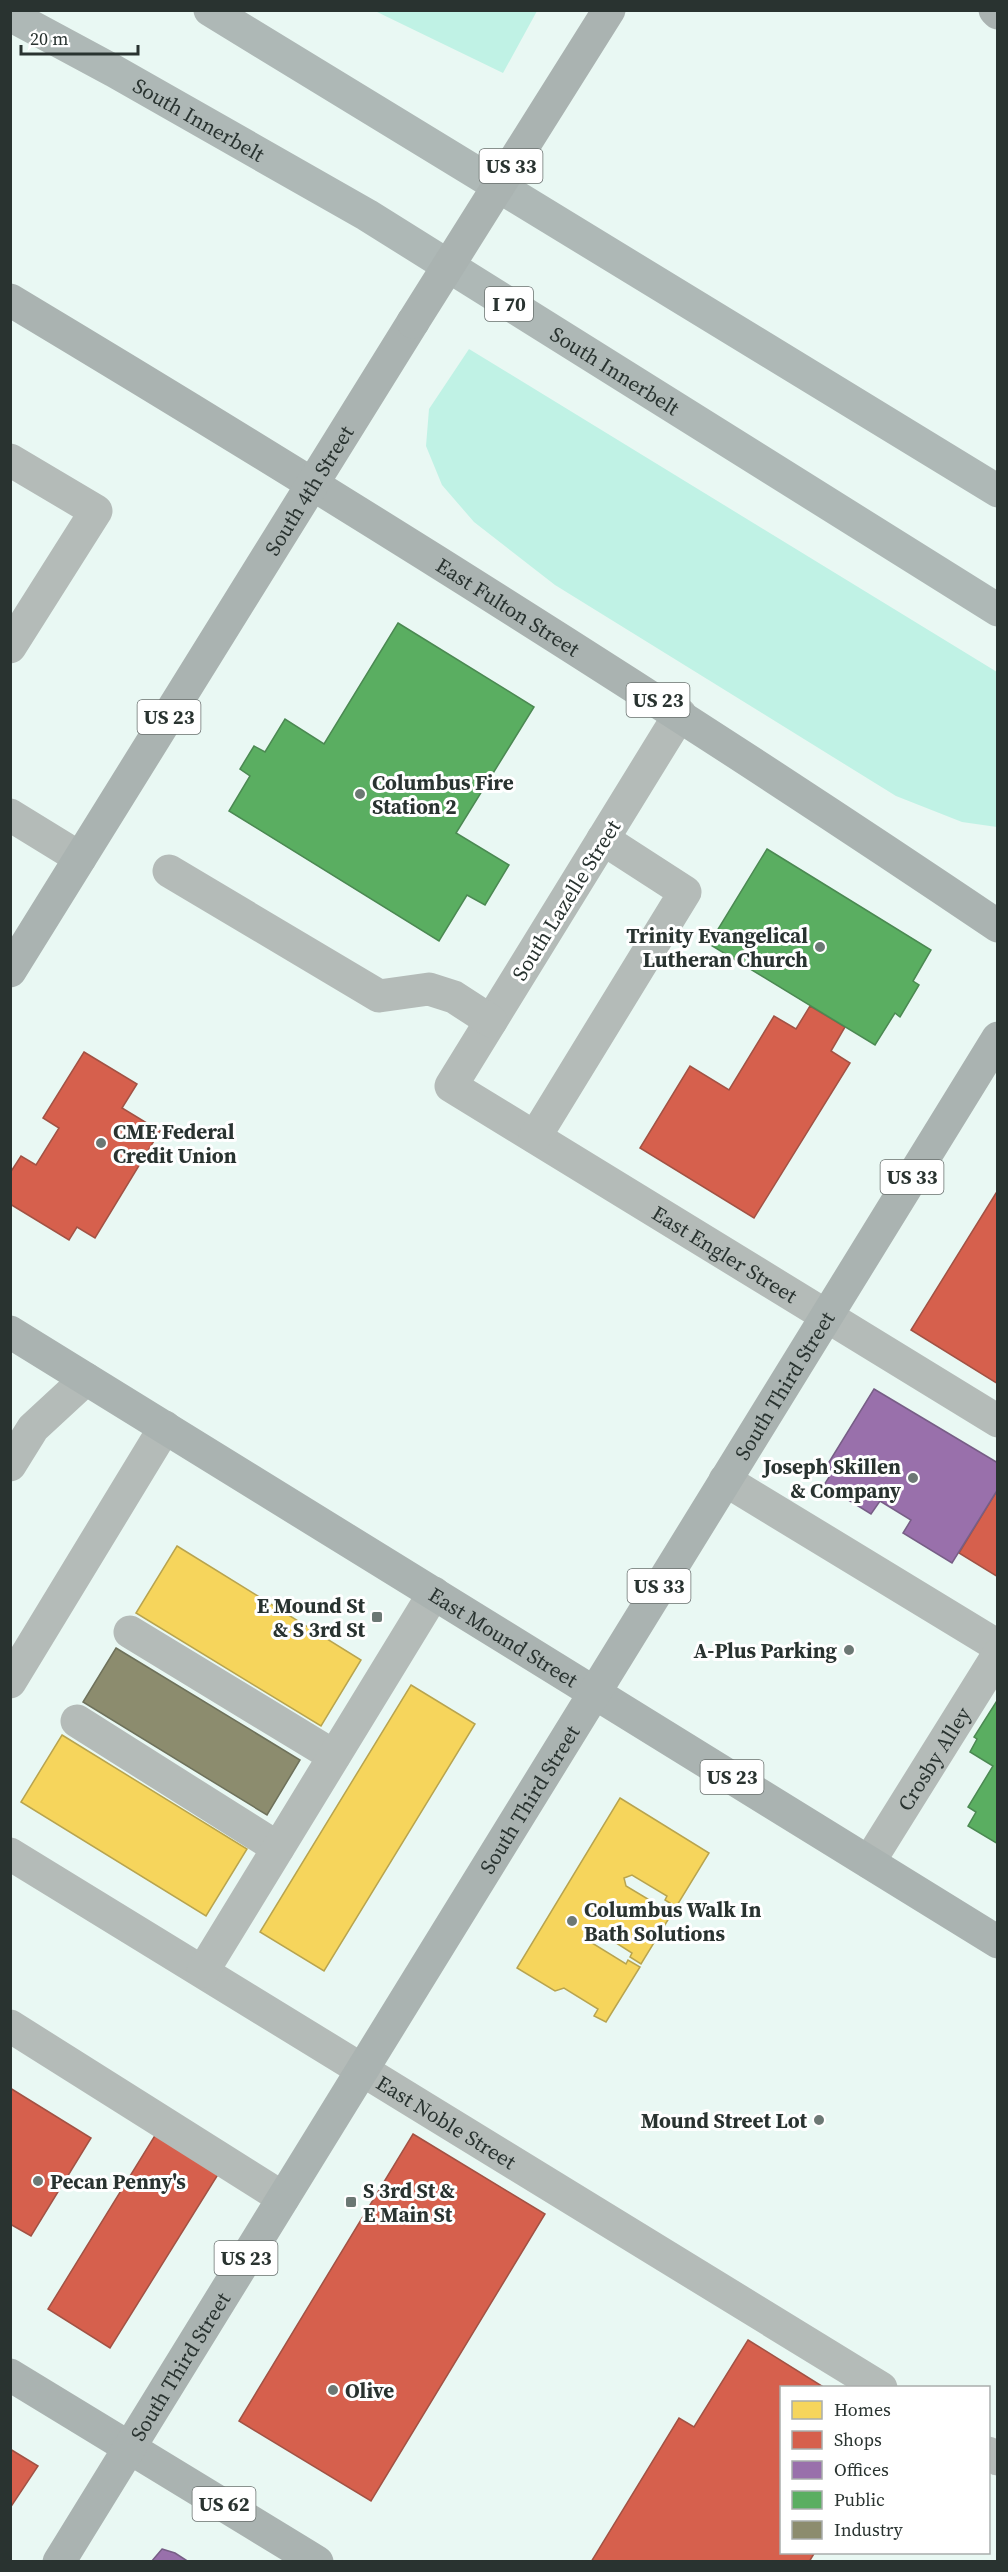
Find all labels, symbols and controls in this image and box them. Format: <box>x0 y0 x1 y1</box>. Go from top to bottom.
scale bar <box>21 18 138 56</box>
text: 20 m <box>30 26 68 51</box>
street label: South Innerbelt <box>128 70 270 168</box>
road number: US 33 <box>480 149 542 183</box>
road number: I 70 <box>485 287 533 321</box>
street label: South Innerbelt <box>545 319 685 422</box>
street label: South 4th Street <box>257 420 360 561</box>
street label: East Fulton Street <box>431 550 586 663</box>
road number: US 23 <box>626 683 690 717</box>
road number: US 23 <box>138 700 201 734</box>
place label: Columbus Fire Station 2 <box>372 768 514 821</box>
marker: Columbus Fire Station 2 <box>353 787 367 801</box>
street label: South Lazelle Street <box>505 814 627 986</box>
place label: Trinity Evangelical Lutheran Church <box>626 921 808 974</box>
marker: Trinity Evangelical Lutheran Church <box>813 940 827 954</box>
place label: CME Federal Credit Union <box>113 1117 237 1170</box>
marker: CME Federal Credit Union <box>94 1136 108 1150</box>
road number: US 33 <box>880 1160 944 1194</box>
street label: East Engler Street <box>647 1198 803 1309</box>
street label: South Third Street <box>727 1305 841 1465</box>
place label: Joseph Skillen & Company <box>761 1452 902 1505</box>
marker: Joseph Skillen & Company <box>906 1471 920 1485</box>
road number: US 33 <box>628 1569 690 1603</box>
street label: East Mound Street <box>423 1580 584 1694</box>
place label: E Mound St & S 3rd St <box>257 1591 365 1644</box>
marker: E Mound St & S 3rd St <box>370 1610 384 1624</box>
place label: A-Plus Parking <box>694 1636 838 1665</box>
marker: A-Plus Parking <box>842 1643 856 1657</box>
street label: Crosby Alley <box>890 1701 977 1816</box>
street label: South Third Street <box>472 1719 586 1879</box>
road number: US 23 <box>700 1760 764 1794</box>
place label: Columbus Walk In Bath Solutions <box>584 1895 761 1948</box>
marker: Columbus Walk In Bath Solutions <box>565 1914 579 1928</box>
street label: East Noble Street <box>371 2068 522 2176</box>
place label: Mound Street Lot <box>641 2106 807 2135</box>
marker: Mound Street Lot <box>812 2113 826 2127</box>
place label: Pecan Penny's <box>50 2167 186 2196</box>
marker: Pecan Penny's <box>31 2174 45 2188</box>
place label: S 3rd St & E Main St <box>363 2176 455 2229</box>
marker: S 3rd St & E Main St <box>344 2195 358 2209</box>
road number: US 23 <box>214 2241 278 2275</box>
street label: South Third Street <box>123 2286 237 2446</box>
place label: Olive <box>345 2376 394 2405</box>
marker: Olive <box>326 2383 340 2397</box>
legend <box>780 2386 990 2554</box>
text: Homes <box>834 2397 891 2422</box>
text: Shops <box>834 2427 882 2452</box>
text: Offices <box>834 2457 889 2482</box>
road number: US 62 <box>192 2487 256 2521</box>
text: Public <box>834 2487 885 2512</box>
text: Industry <box>834 2517 904 2542</box>

